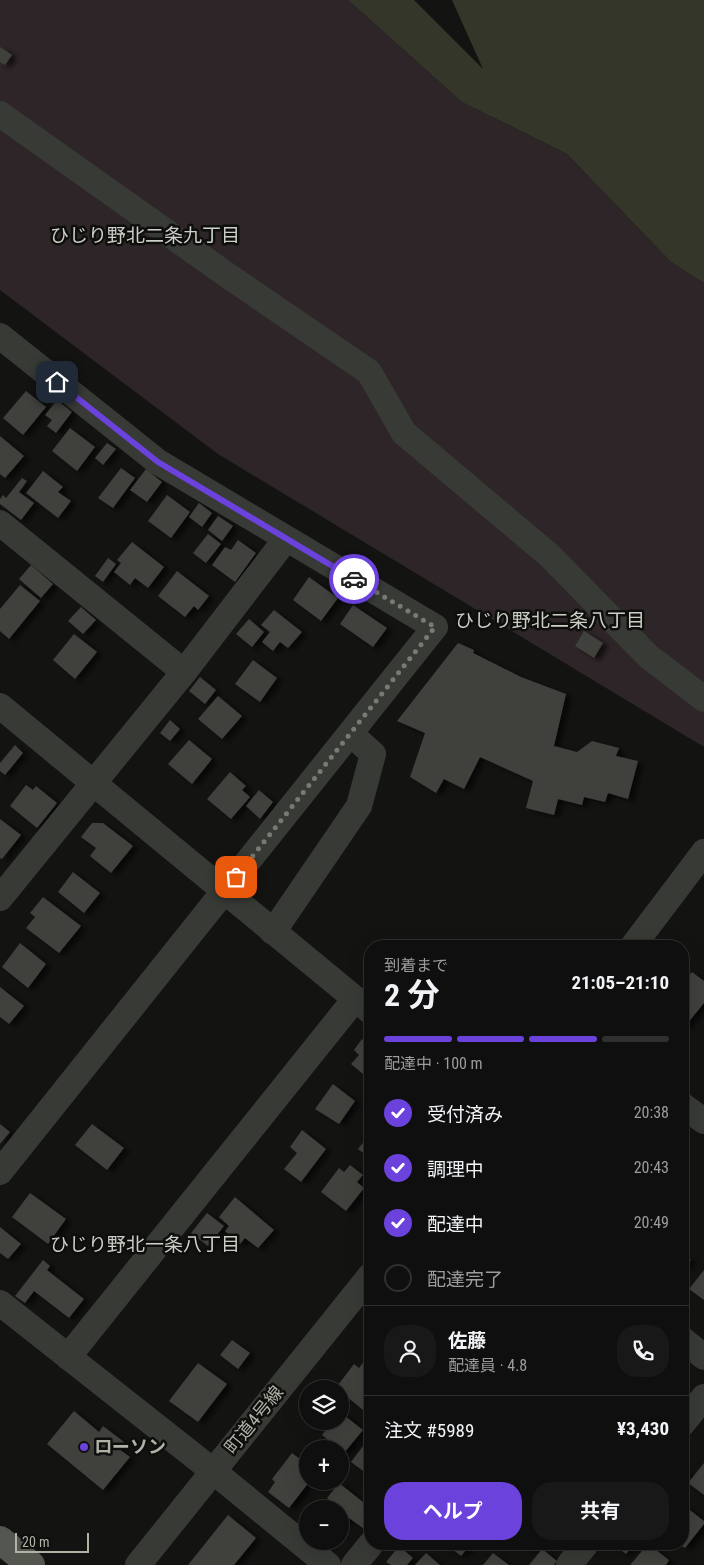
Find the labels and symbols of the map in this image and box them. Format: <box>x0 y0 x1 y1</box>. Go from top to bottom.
district label: ひじり野北二条九丁目 <box>50 224 240 247</box>
pin <box>36 361 78 403</box>
courier <box>329 554 379 604</box>
district label: ひじり野北二条八丁目 <box>455 609 645 632</box>
pin <box>215 856 257 898</box>
district label: ひじり野北一条八丁目 <box>50 1233 240 1256</box>
street label: 町道4号線 <box>220 1382 287 1458</box>
place label: ローソン <box>94 1436 166 1457</box>
marker: ローソン <box>78 1441 90 1453</box>
scale bar <box>15 1530 89 1553</box>

